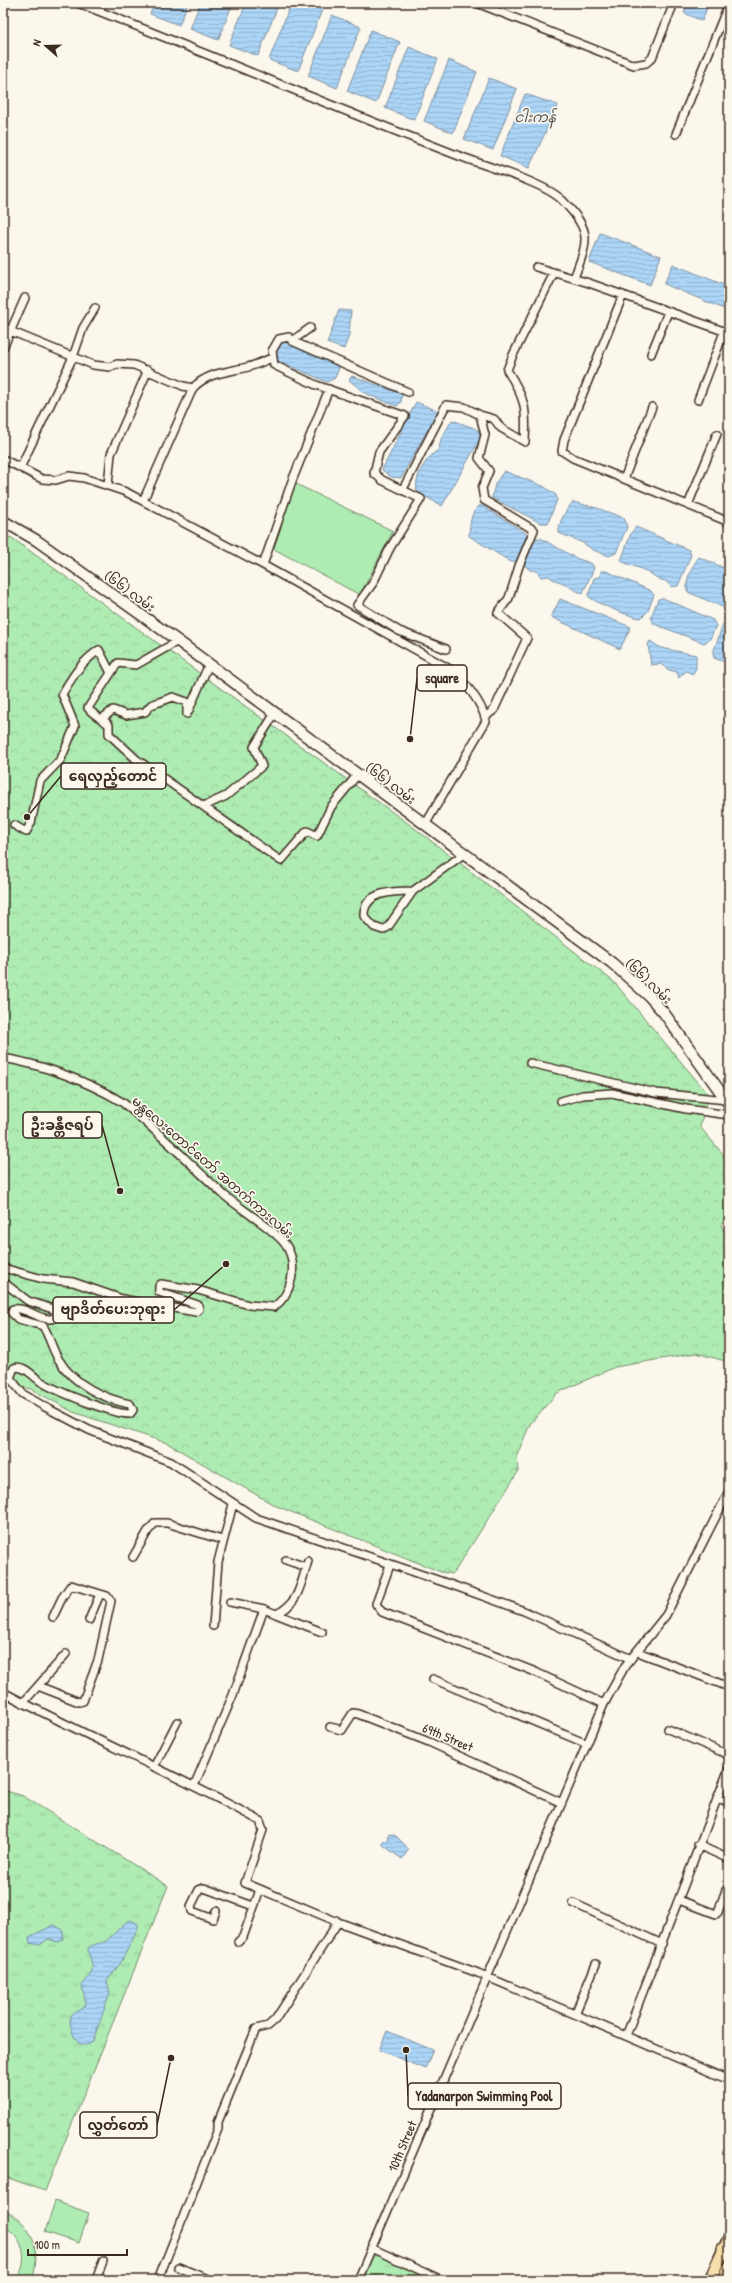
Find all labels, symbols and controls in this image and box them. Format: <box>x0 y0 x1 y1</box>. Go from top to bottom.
north arrow <box>26 26 66 66</box>
text: N <box>29 37 44 48</box>
water label: ငါးကန် <box>514 107 558 129</box>
street label: (၆၆) လမ်း <box>101 566 159 616</box>
callout: square <box>417 665 467 691</box>
text: square <box>425 668 459 689</box>
street label: (၆၆) လမ်း <box>362 758 420 808</box>
callout: ရေလှည့်တောင် <box>61 763 166 789</box>
text: ရေလှည့်တောင် <box>69 766 157 788</box>
street label: (၆၆) လမ်း <box>622 954 676 1008</box>
street label: မန္တလေးတောင်တော် အတက်ကားလမ်း <box>127 1092 298 1244</box>
callout: ဦးခန္တီဇရပ် <box>23 1112 102 1138</box>
text: ဦးခန္တီဇရပ် <box>31 1115 94 1137</box>
callout: ဗျာဒိတ်ပေးဘုရား <box>53 1297 174 1323</box>
text: ဗျာဒိတ်ပေးဘုရား <box>60 1299 166 1321</box>
street label: 69th Street <box>420 1718 476 1756</box>
callout: Yadanarpon Swimming Pool <box>408 2083 561 2109</box>
text: Yadanarpon Swimming Pool <box>416 2086 553 2107</box>
callout: လွှတ်တော် <box>80 2112 157 2138</box>
text: လွှတ်တော် <box>87 2115 149 2137</box>
street label: 10th Street <box>383 2117 421 2174</box>
scale bar <box>28 2231 127 2257</box>
text: 100 m <box>34 2236 60 2253</box>

